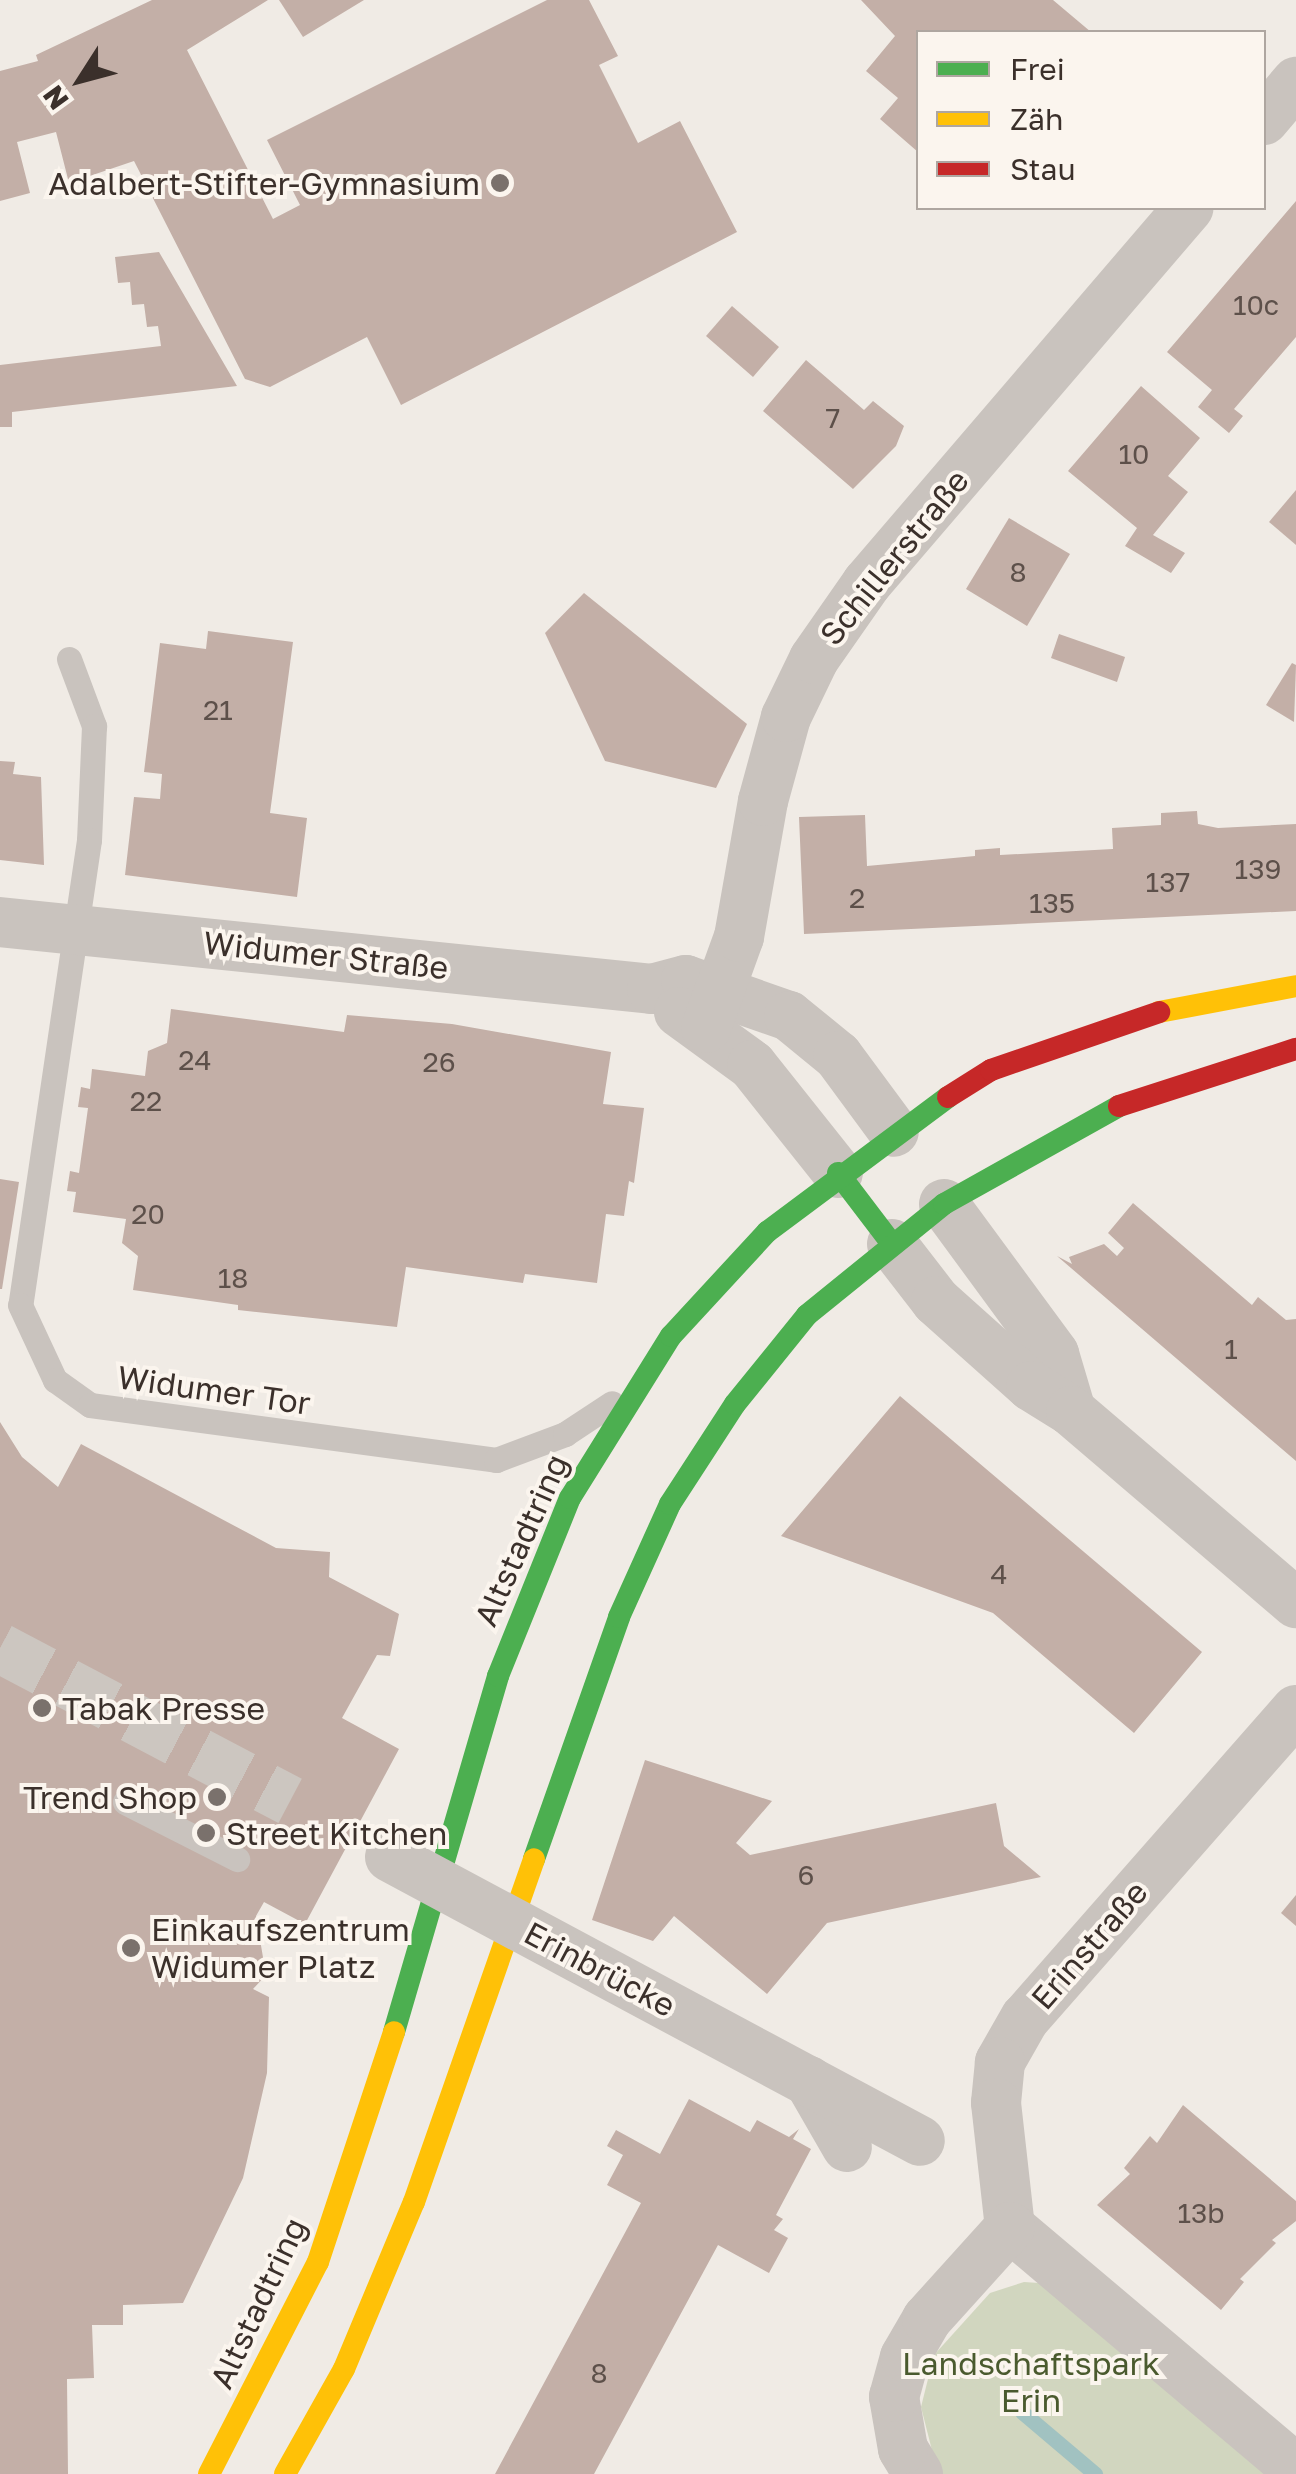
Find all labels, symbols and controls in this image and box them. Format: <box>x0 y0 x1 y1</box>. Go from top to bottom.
north arrow <box>30 30 130 130</box>
legend <box>916 30 1266 210</box>
text: Frei <box>1010 51 1065 87</box>
text: N <box>36 80 75 116</box>
text: Zäh <box>1010 101 1063 137</box>
text: Stau <box>1010 151 1076 187</box>
place label: Adalbert-Stifter-Gymnasium <box>48 164 480 202</box>
marker: Adalbert-Stifter-Gymnasium <box>489 172 511 194</box>
house number: 10c <box>1233 288 1279 322</box>
house number: 7 <box>826 401 840 435</box>
house number: 10 <box>1119 437 1149 471</box>
street label: Schillerstraße <box>812 462 976 652</box>
house number: 8 <box>1009 555 1027 589</box>
house number: 21 <box>203 693 233 727</box>
house number: 139 <box>1235 852 1281 886</box>
house number: 137 <box>1146 865 1190 899</box>
house number: 2 <box>849 881 865 915</box>
house number: 135 <box>1029 886 1075 920</box>
street label: Widumer Straße <box>202 923 450 987</box>
house number: 24 <box>178 1043 212 1077</box>
house number: 26 <box>422 1045 456 1079</box>
house number: 22 <box>130 1084 162 1118</box>
house number: 20 <box>131 1197 165 1231</box>
house number: 18 <box>218 1261 248 1295</box>
house number: 1 <box>1224 1332 1238 1366</box>
street label: Widumer Tor <box>115 1357 313 1423</box>
street label: Altstadtring <box>466 1448 576 1632</box>
house number: 4 <box>990 1557 1008 1591</box>
place label: Tabak Presse <box>62 1689 265 1727</box>
marker: Tabak Presse <box>31 1697 53 1719</box>
place label: Trend Shop <box>23 1778 197 1816</box>
marker: Trend Shop <box>206 1786 228 1808</box>
place label: Street Kitchen <box>226 1814 448 1852</box>
marker: Street Kitchen <box>195 1822 217 1844</box>
house number: 6 <box>798 1858 814 1892</box>
street label: Erinstraße <box>1023 1873 1155 2017</box>
place label: Einkaufszentrum Widumer Platz <box>151 1911 410 1986</box>
street label: Erinbrücke <box>518 1913 682 2025</box>
marker: Einkaufszentrum Widumer Platz <box>120 1937 142 1959</box>
house number: 13b <box>1177 2196 1225 2230</box>
street label: Altstadtring <box>202 2212 314 2394</box>
park label: Landschaftspark Erin <box>902 2345 1160 2420</box>
house number: 8 <box>590 2356 608 2390</box>

